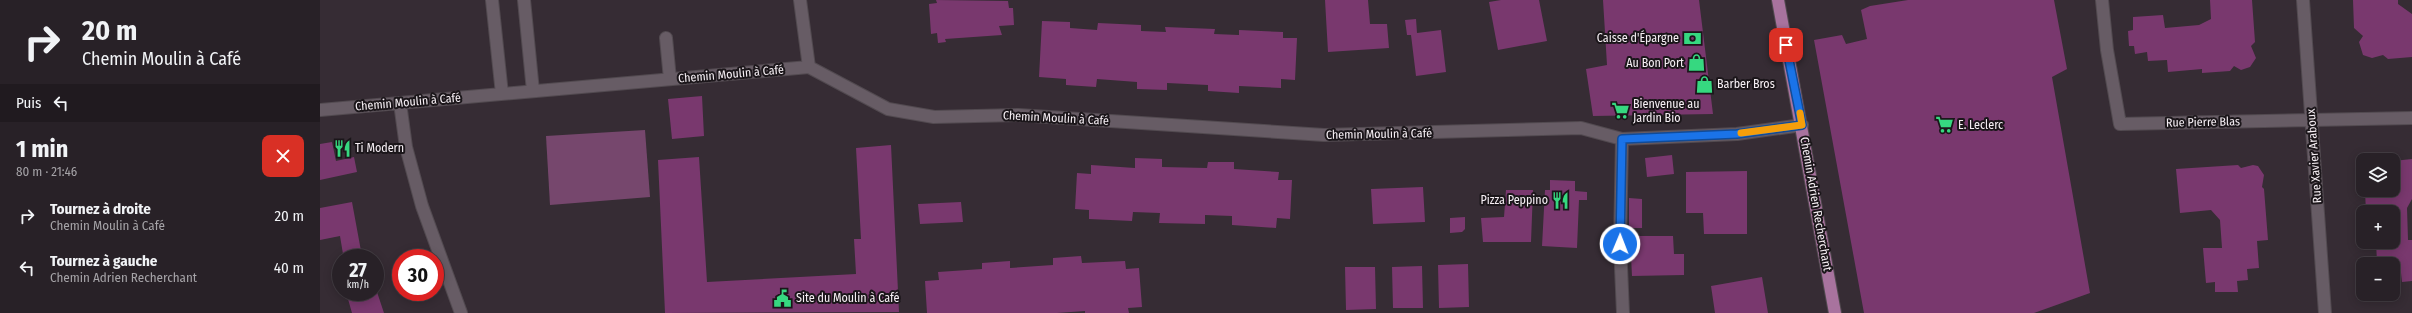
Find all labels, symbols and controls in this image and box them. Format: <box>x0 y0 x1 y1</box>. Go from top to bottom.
text: 20 m <box>82 14 137 47</box>
icon: right <box>16 16 68 68</box>
bank icon: Caisse d'Épargne <box>1682 28 1702 48</box>
pin <box>1769 28 1803 62</box>
place label: Caisse d'Épargne <box>1597 30 1679 45</box>
icon: arrive <box>1775 34 1797 56</box>
text: Chemin Moulin à Café <box>82 48 241 70</box>
shop icon: Au Bon Port <box>1687 53 1707 73</box>
place label: Au Bon Port <box>1626 56 1684 70</box>
street label: Chemin Moulin à Café <box>678 62 785 86</box>
shop icon: Barber Bros <box>1694 74 1714 94</box>
place label: Barber Bros <box>1717 77 1775 91</box>
street label: Chemin Moulin à Café <box>355 90 462 114</box>
icon: left <box>50 92 72 114</box>
text: Puis <box>16 94 42 112</box>
place label: Bienvenue au Jardin Bio <box>1633 97 1699 125</box>
supermarket icon: Bienvenue au Jardin Bio <box>1610 101 1630 121</box>
street label: Chemin Moulin à Café <box>1003 108 1109 128</box>
street label: Rue Xavier Araboux <box>2304 108 2324 204</box>
street label: Rue Pierre Blas <box>2166 114 2240 130</box>
supermarket icon: E. Leclerc <box>1935 115 1955 135</box>
place label: E. Leclerc <box>1958 118 2003 132</box>
street label: Chemin Moulin à Café <box>1326 126 1432 142</box>
text: 1 min <box>16 135 68 163</box>
button: close <box>262 135 304 177</box>
street label: Chemin Adrien Recherchant <box>1797 136 1835 272</box>
restaurant icon: Ti Modern <box>332 138 352 158</box>
place label: Ti Modern <box>355 141 404 155</box>
map controls <box>2356 153 2400 301</box>
button: layers <box>2356 153 2400 197</box>
text: 80 m · 21:46 <box>16 164 77 179</box>
restaurant icon: Pizza Peppino <box>1551 190 1571 210</box>
place label: Pizza Peppino <box>1480 193 1548 207</box>
text: Tournez à droite <box>50 200 151 218</box>
icon: right <box>16 205 38 227</box>
button: + <box>2356 205 2400 249</box>
text: 20 m <box>275 207 304 225</box>
text: Chemin Moulin à Café <box>50 218 165 233</box>
position arrow <box>1599 223 1641 265</box>
speed limit sign: 30 <box>392 249 444 301</box>
text: Tournez à gauche <box>50 252 157 270</box>
icon: left <box>16 257 38 279</box>
button: − <box>2356 257 2400 301</box>
text: 27 <box>349 258 367 282</box>
text: 40 m <box>274 259 304 277</box>
text: Chemin Adrien Recherchant <box>50 270 197 285</box>
text: km/h <box>347 279 369 291</box>
public building icon: Site du Moulin à Café <box>773 288 793 308</box>
place label: Site du Moulin à Café <box>796 291 900 305</box>

